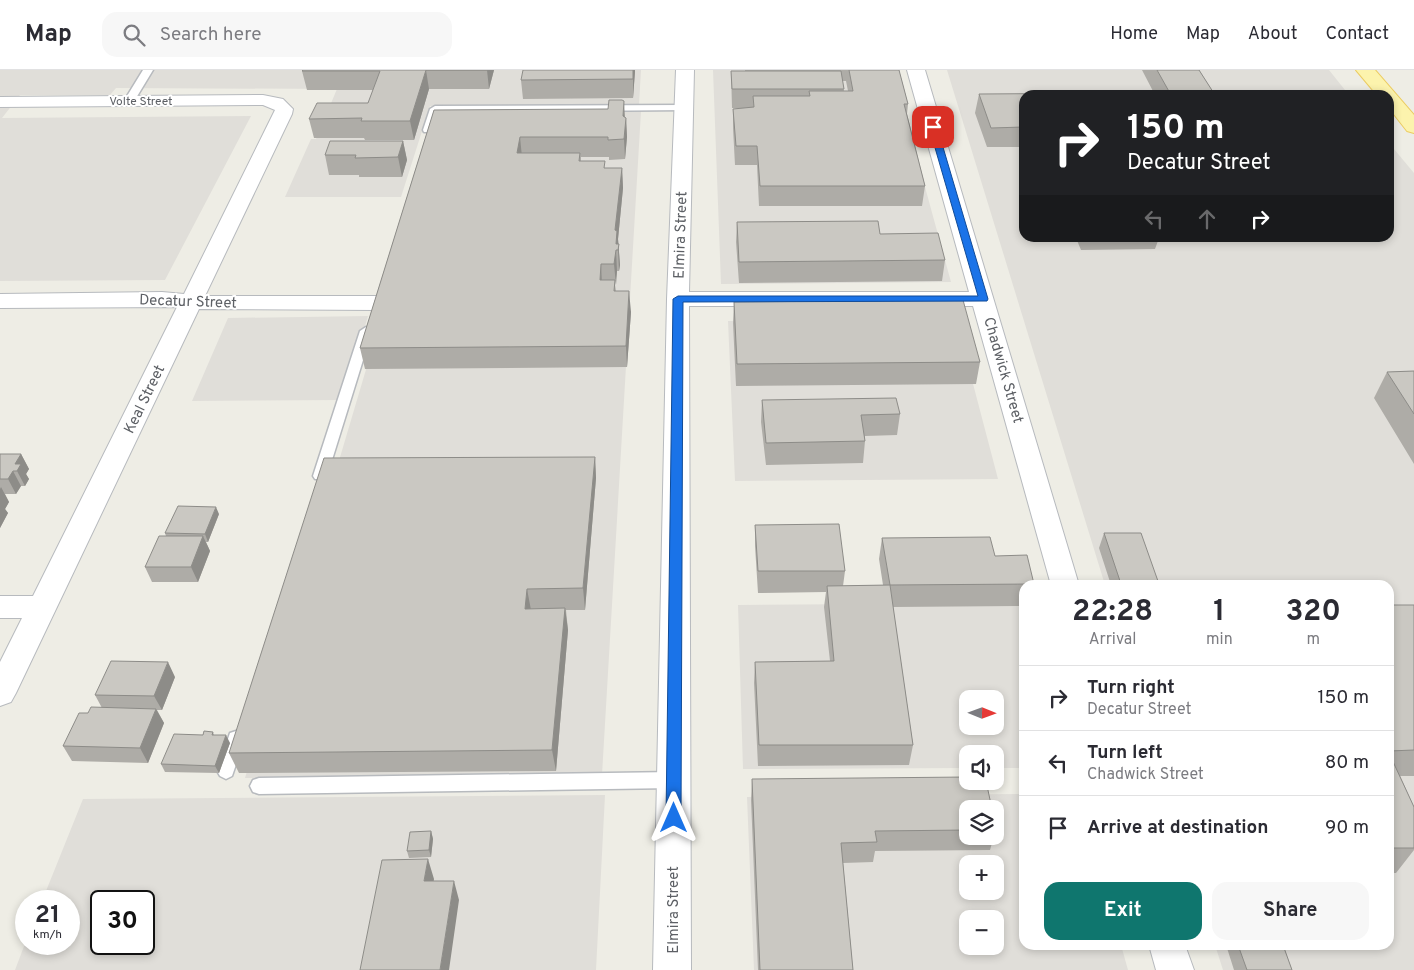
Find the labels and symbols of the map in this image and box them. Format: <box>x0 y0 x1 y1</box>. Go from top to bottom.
street label: Volte Street <box>109 94 173 110</box>
pin <box>912 106 954 148</box>
street label: Elmira Street <box>670 191 693 279</box>
street label: Decatur Street <box>139 291 237 314</box>
street label: Chadwick Street <box>978 315 1027 426</box>
street label: Keal Street <box>121 362 170 437</box>
north arrow <box>959 690 1004 735</box>
position arrow <box>647 791 699 843</box>
street label: Elmira Street <box>665 866 684 954</box>
speed limit sign: 30 <box>90 890 155 955</box>

